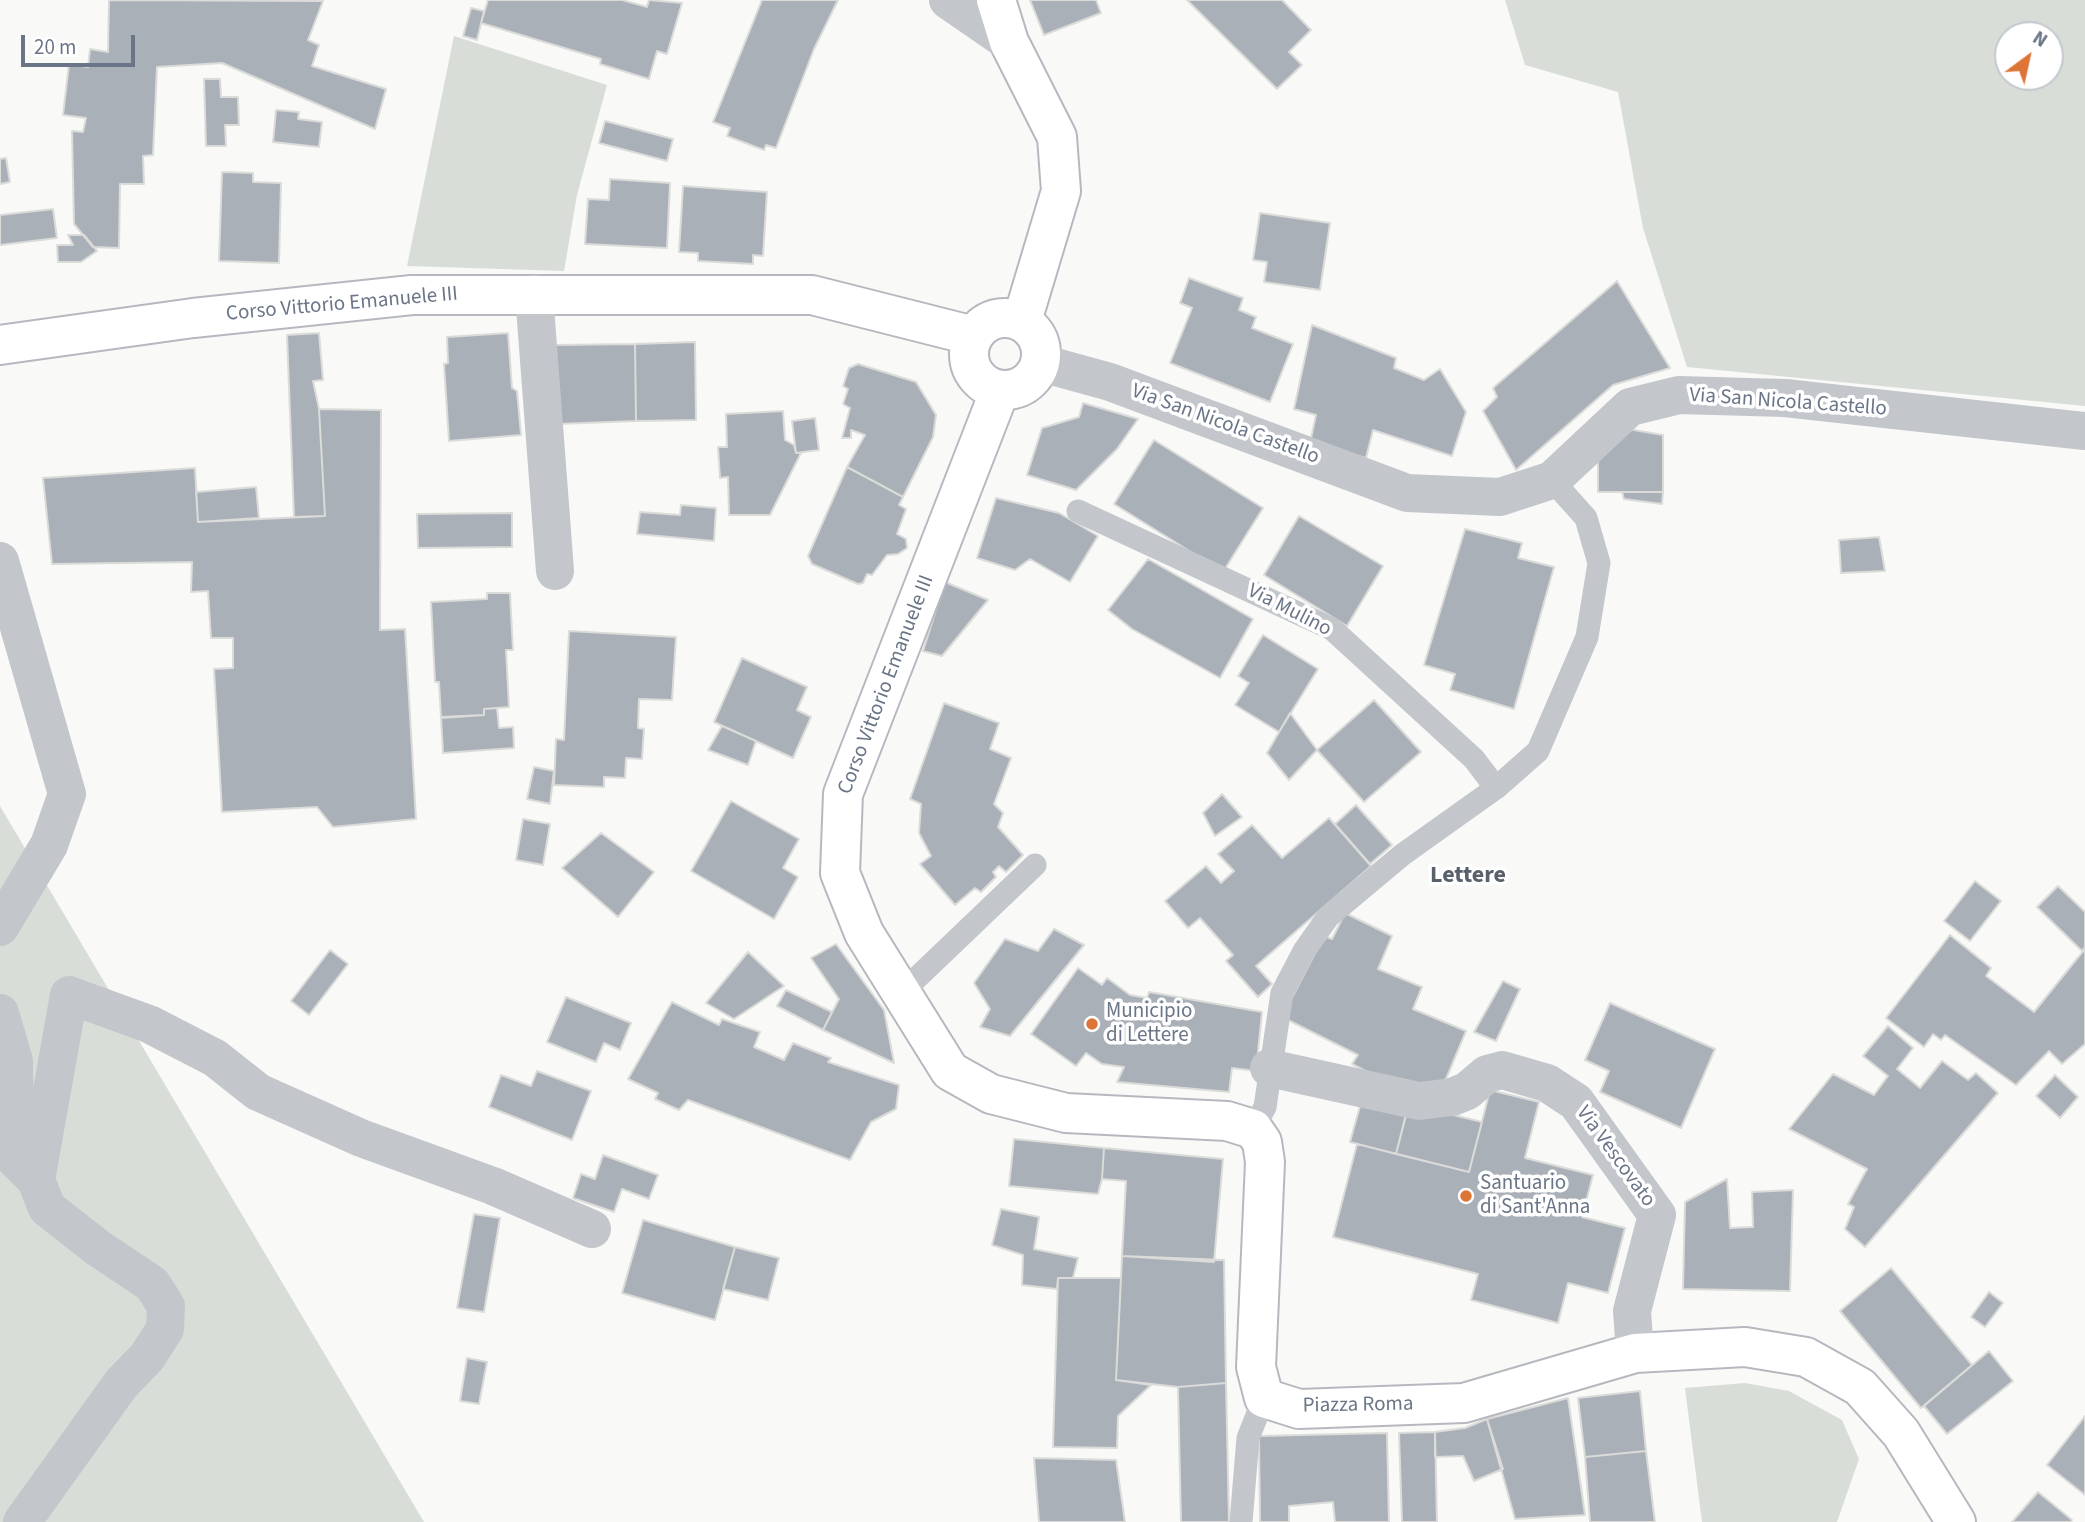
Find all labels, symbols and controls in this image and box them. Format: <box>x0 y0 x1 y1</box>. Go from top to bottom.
scale bar <box>24 21 138 65</box>
north arrow <box>1994 21 2064 91</box>
text: N <box>2027 25 2052 54</box>
text: 20 m <box>34 32 76 62</box>
street label: Corso Vittorio Emanuele III <box>225 282 459 328</box>
street label: Via San Nicola Castello <box>1128 379 1322 471</box>
street label: Via San Nicola Castello <box>1688 384 1888 422</box>
street label: Corso Vittorio Emanuele III <box>834 572 940 798</box>
street label: Via Mulino <box>1243 579 1335 643</box>
district label: Lettere <box>1430 863 1506 891</box>
place label: Municipio di Lettere <box>1106 999 1192 1049</box>
marker: Municipio di Lettere <box>1084 1016 1100 1032</box>
street label: Via Vescovato <box>1570 1102 1660 1212</box>
place label: Santuario di Sant'Anna <box>1480 1171 1590 1221</box>
marker: Santuario di Sant'Anna <box>1458 1188 1474 1204</box>
street label: Piazza Roma <box>1302 1392 1414 1420</box>

